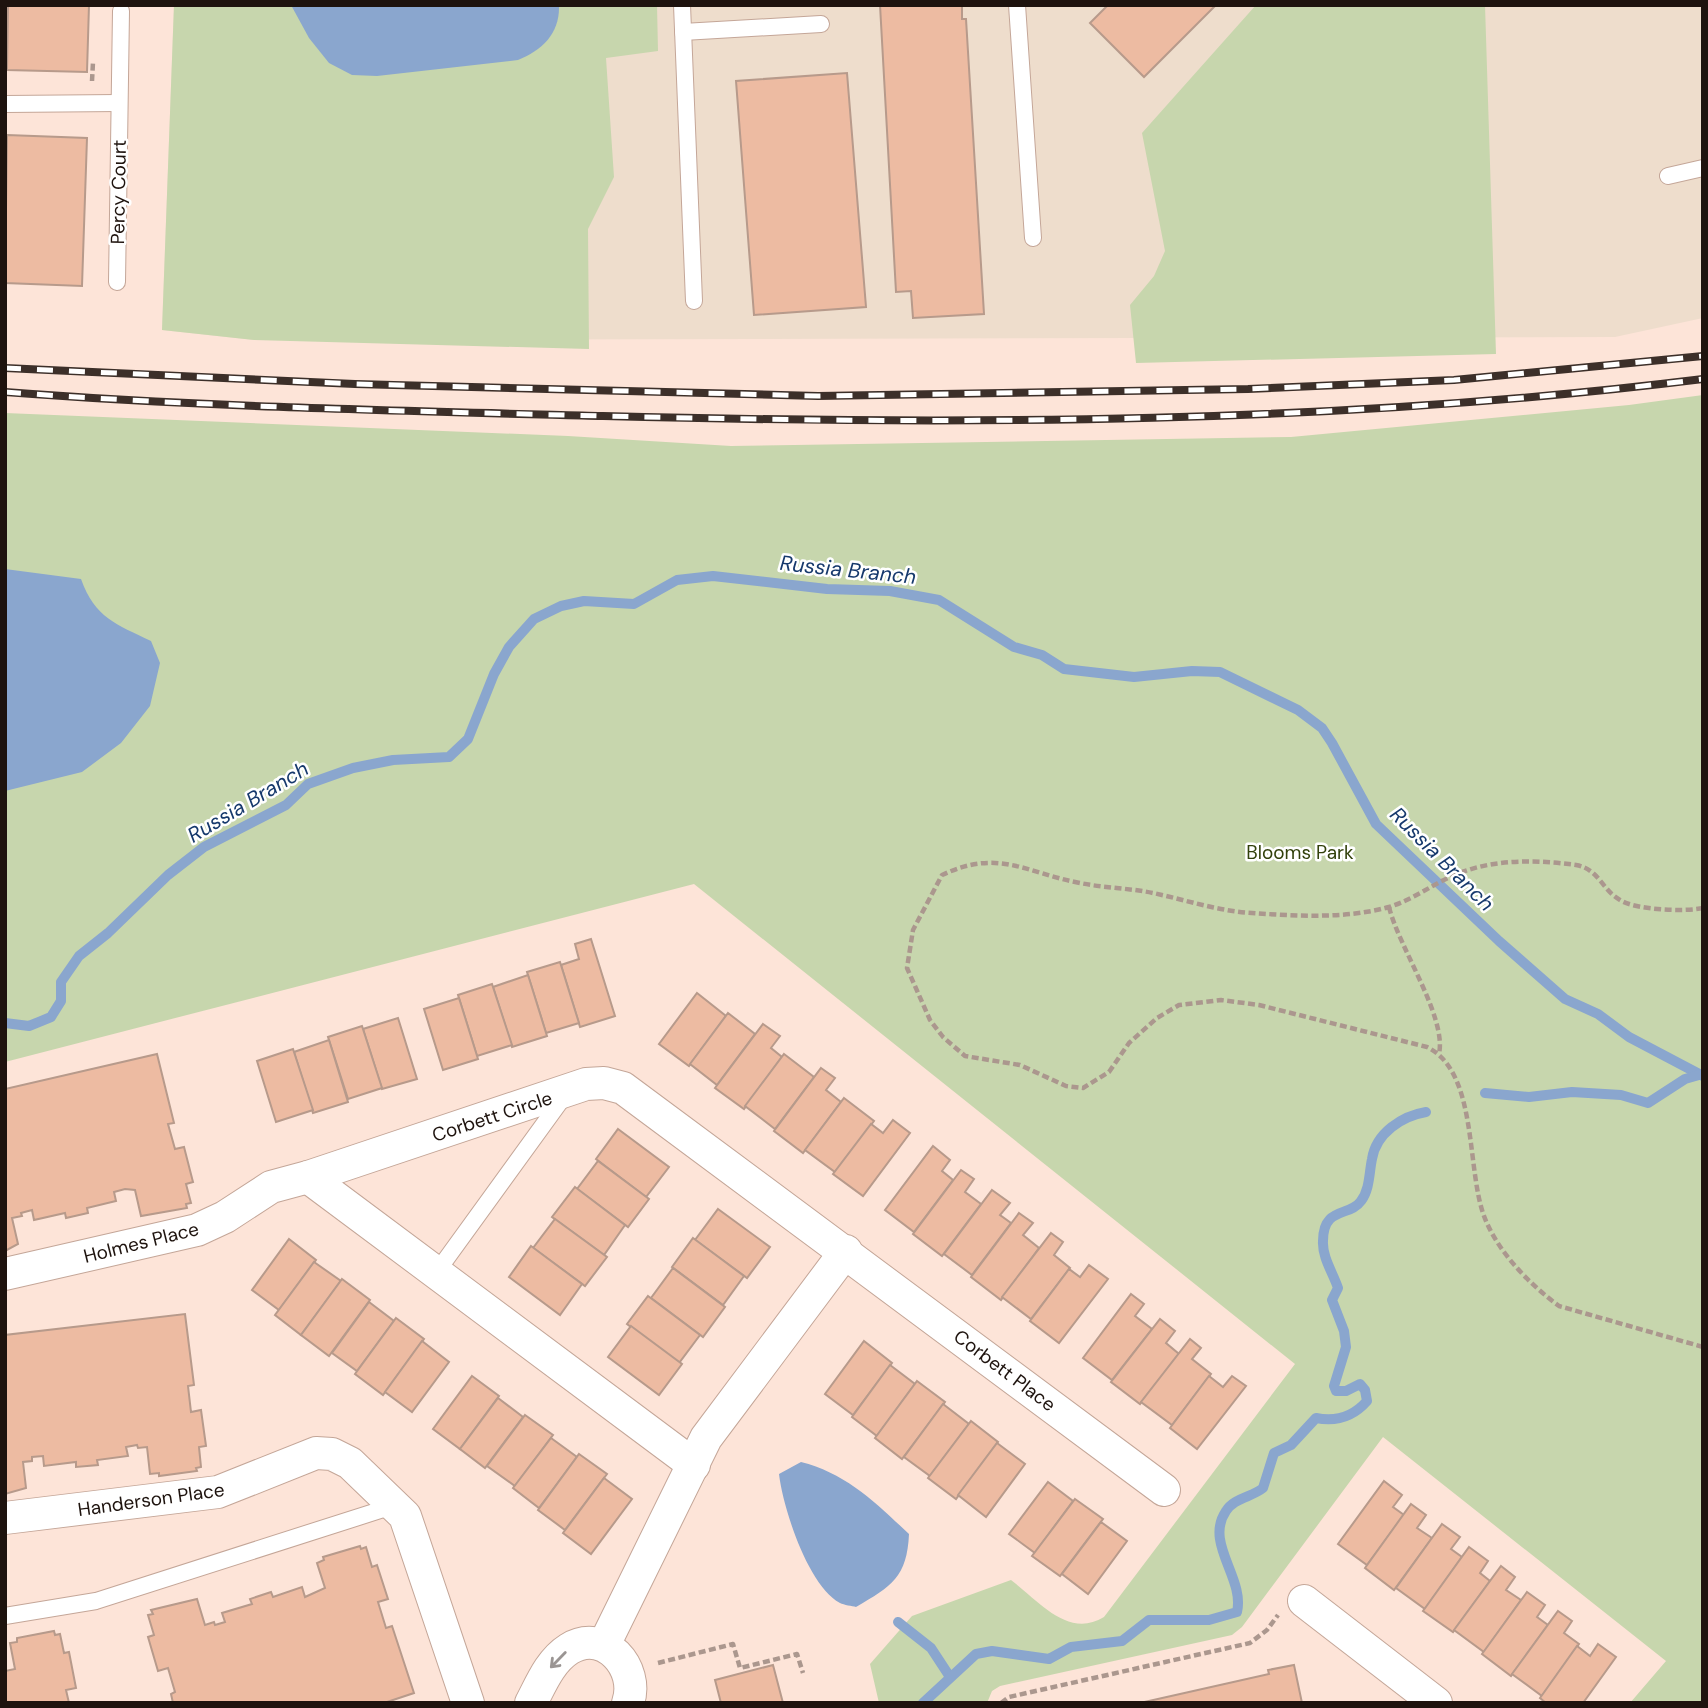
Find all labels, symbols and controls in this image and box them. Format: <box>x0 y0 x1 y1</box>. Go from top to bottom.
street label: Percy Court <box>105 139 132 245</box>
water label: Russia Branch <box>779 549 917 591</box>
water label: Russia Branch <box>182 755 314 849</box>
water label: Russia Branch <box>1384 801 1500 917</box>
park label: Blooms Park <box>1246 840 1354 865</box>
street label: Corbett Circle <box>429 1085 555 1148</box>
street label: Holmes Place <box>81 1216 201 1269</box>
street label: Corbett Place <box>949 1324 1061 1417</box>
street label: Handerson Place <box>76 1477 226 1522</box>
one-way arrow <box>550 1651 567 1668</box>

